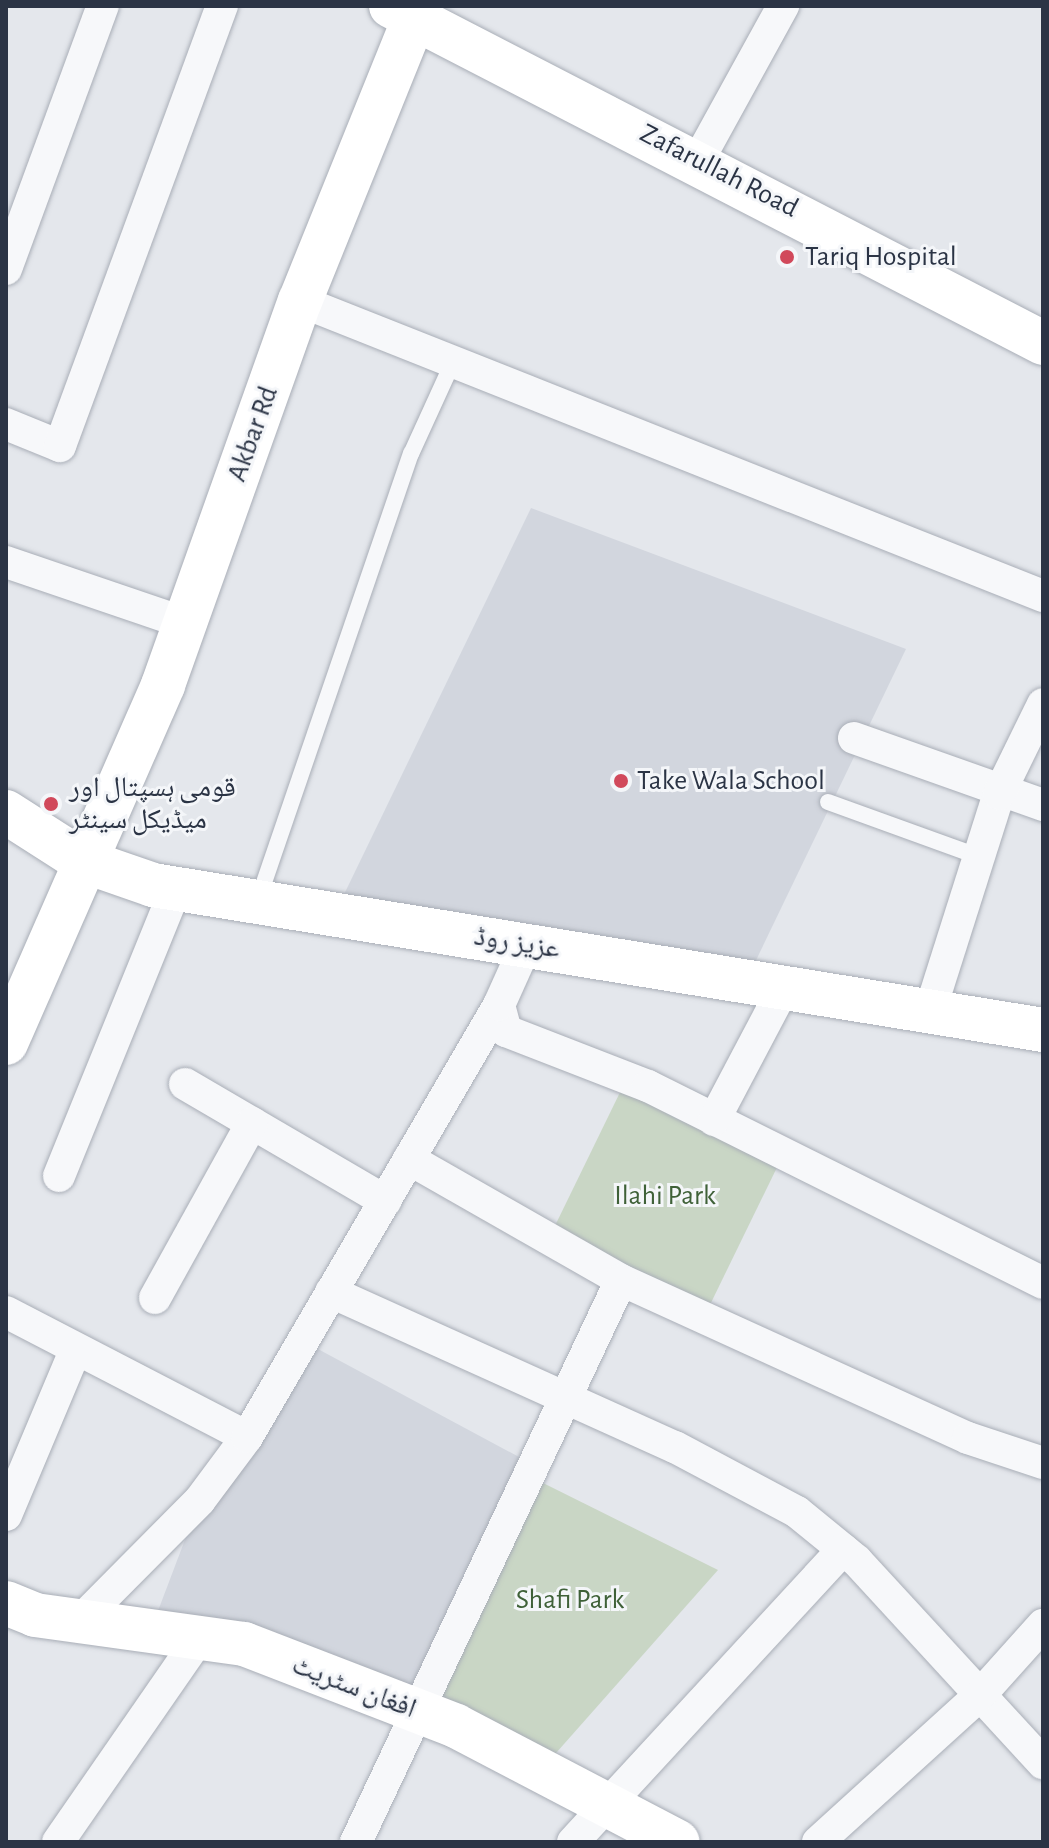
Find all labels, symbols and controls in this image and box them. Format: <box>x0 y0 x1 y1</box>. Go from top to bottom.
street label: Zafarullah Road <box>634 117 804 225</box>
place label: Tariq Hospital <box>805 240 957 274</box>
marker: Tariq Hospital <box>776 246 798 268</box>
street label: Akbar Rd <box>220 382 286 486</box>
place label: Take Wala School <box>637 764 825 798</box>
place label: قومی ہسپتال اور میڈیکل سینٹر <box>69 771 236 837</box>
marker: Take Wala School <box>612 772 630 790</box>
marker: قومی ہسپتال اور میڈیکل سینٹر <box>40 793 62 815</box>
street label: عزیز روڈ <box>472 920 562 966</box>
park label: Ilahi Park <box>614 1179 716 1213</box>
park label: Shafi Park <box>516 1583 624 1617</box>
street label: افغان سٹریٹ <box>287 1648 421 1726</box>

